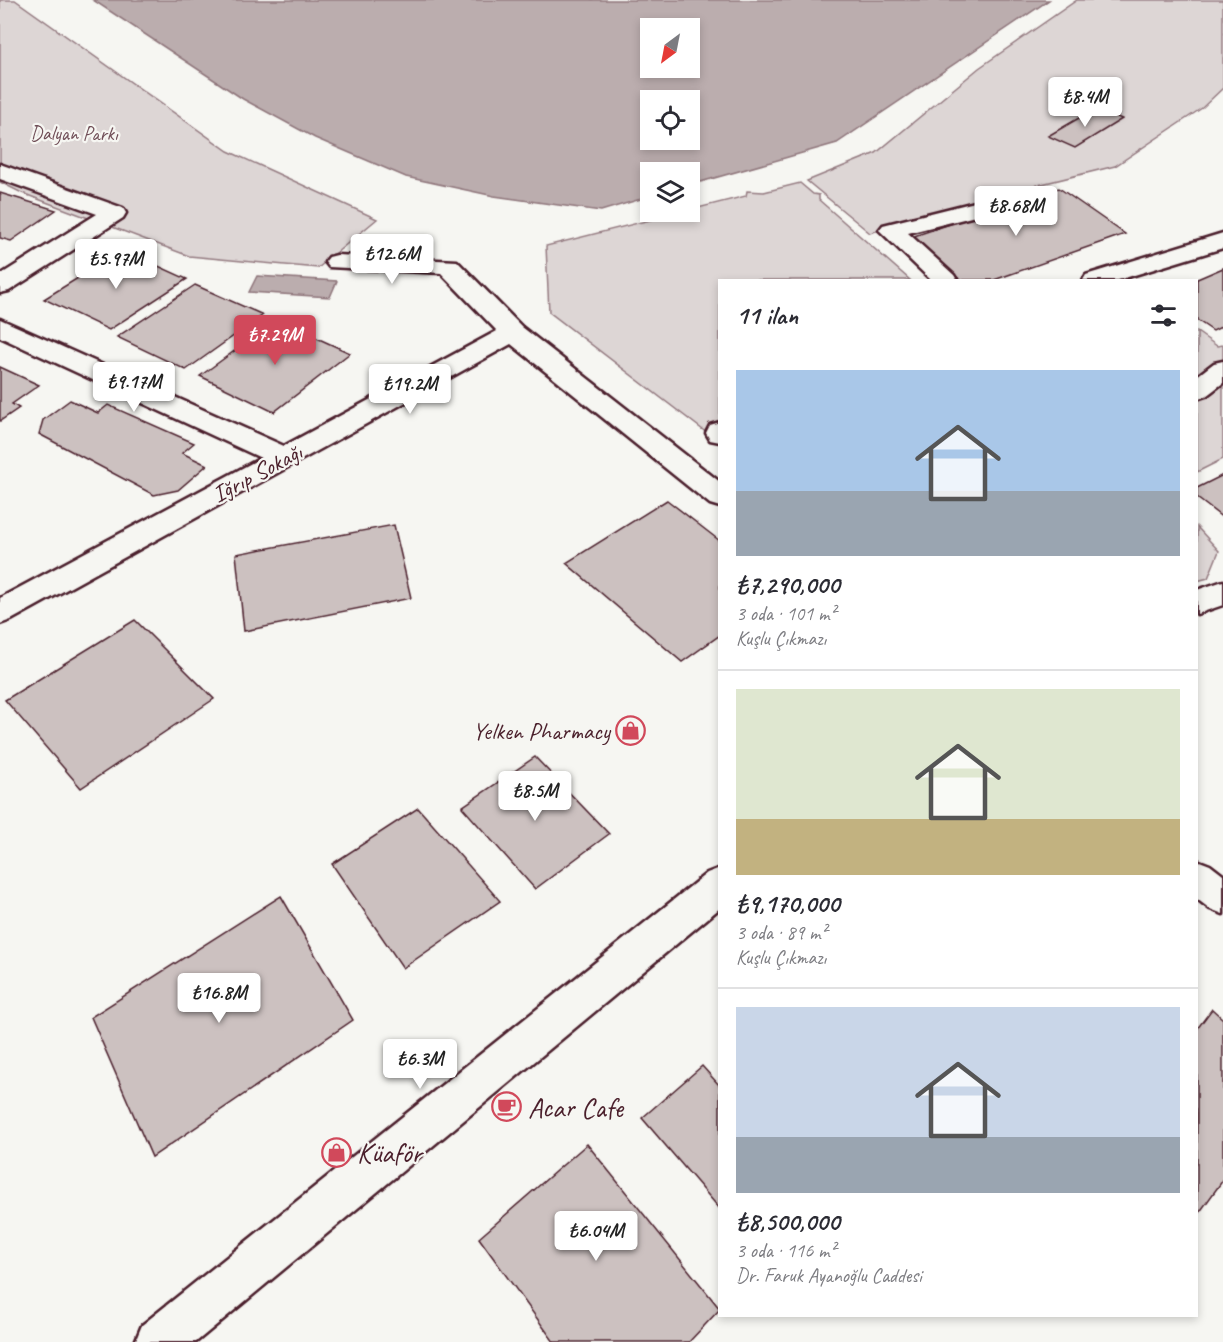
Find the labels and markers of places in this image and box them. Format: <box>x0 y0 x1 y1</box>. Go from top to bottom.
pin: ₺8.4M <box>1043 77 1127 128</box>
pin: ₺8.68M <box>967 186 1065 237</box>
pin: ₺12.6M <box>343 234 441 285</box>
pin: ₺5.97M <box>67 239 165 290</box>
pin: ₺7.29M <box>226 315 324 366</box>
pin: ₺9.17M <box>85 362 183 413</box>
pin: ₺19.2M <box>361 364 459 415</box>
shop icon: Yelken Pharmacy <box>615 715 647 747</box>
place label: Yelken Pharmacy <box>472 716 612 746</box>
pin: ₺8.5M <box>493 771 577 822</box>
pin: ₺16.8M <box>170 973 268 1024</box>
pin: ₺6.3M <box>378 1039 462 1090</box>
place label: Acar Cafe <box>528 1090 625 1125</box>
cafe icon: Acar Cafe <box>491 1091 523 1123</box>
place label: Küaför <box>357 1135 425 1170</box>
shop icon: Küaför <box>320 1136 352 1168</box>
pin: ₺6.04M <box>547 1211 645 1262</box>

